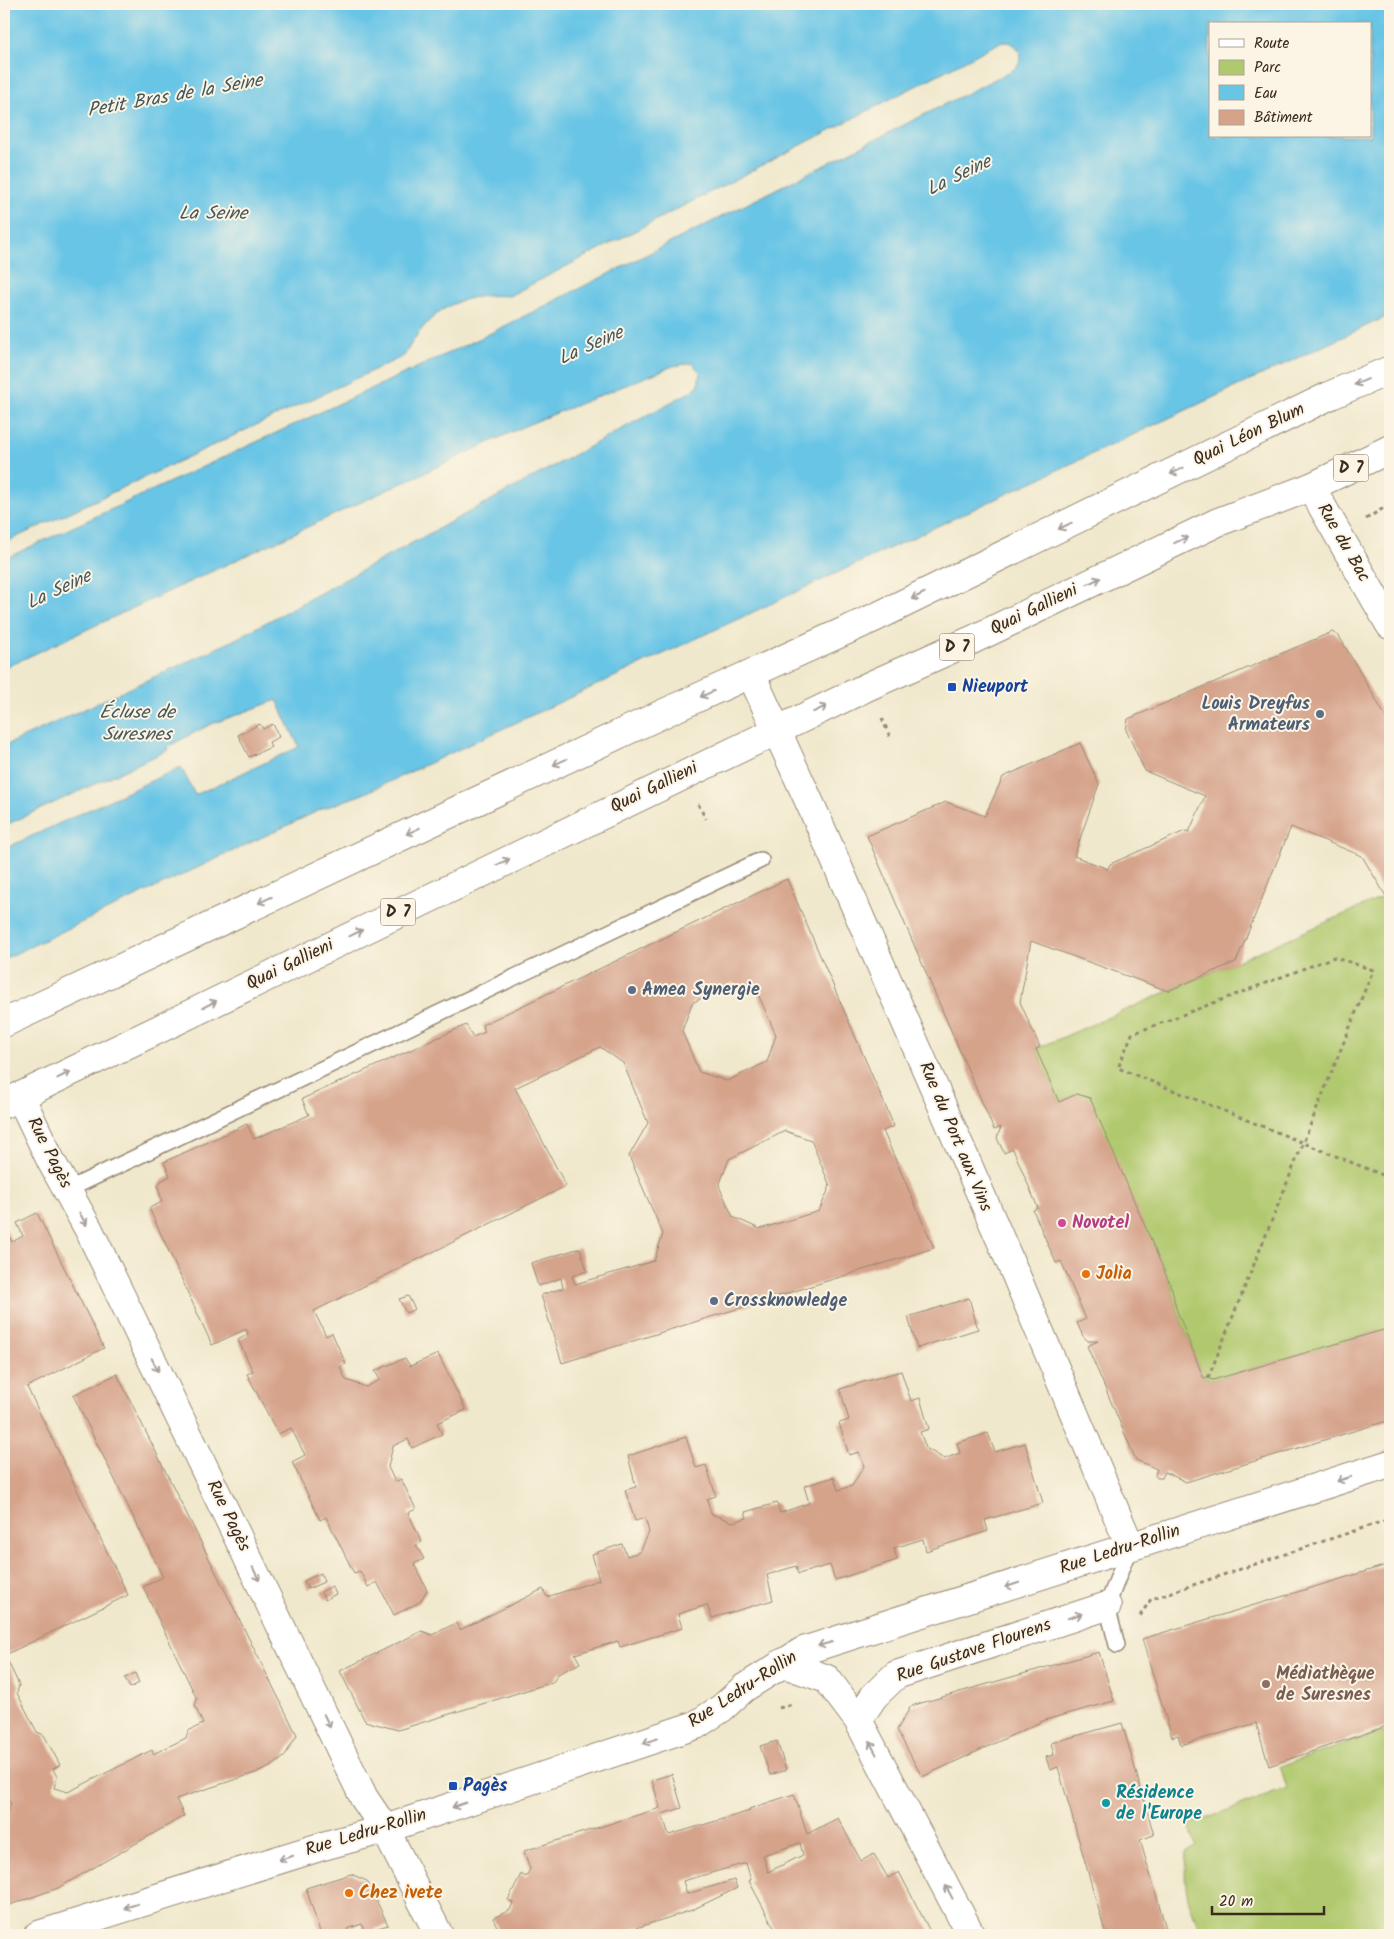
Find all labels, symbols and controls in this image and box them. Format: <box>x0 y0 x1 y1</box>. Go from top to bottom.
legend <box>1209 22 1372 138</box>
text: Route <box>1254 32 1290 56</box>
text: Parc <box>1254 56 1281 80</box>
water label: Petit Bras de la Seine <box>85 65 267 126</box>
text: Eau <box>1254 82 1277 106</box>
text: Bâtiment <box>1254 106 1313 130</box>
water label: La Seine <box>922 146 999 205</box>
water label: La Seine <box>179 199 250 229</box>
water label: La Seine <box>553 317 631 374</box>
one-way arrow <box>1354 378 1369 388</box>
street label: Quai Léon Blum <box>1188 395 1310 475</box>
road number: D 7 <box>1334 454 1368 482</box>
one-way arrow <box>1170 466 1185 476</box>
street label: Rue du Bac <box>1309 498 1377 588</box>
one-way arrow <box>1058 521 1073 531</box>
one-way arrow <box>1173 535 1188 544</box>
water label: La Seine <box>22 561 99 618</box>
street label: Quai Gallieni <box>985 576 1084 644</box>
one-way arrow <box>1087 576 1102 586</box>
one-way arrow <box>911 592 926 601</box>
road number: D 7 <box>940 634 974 660</box>
place label: Nieuport <box>962 673 1029 702</box>
marker: Nieuport <box>946 681 958 693</box>
one-way arrow <box>700 689 715 699</box>
place label: Louis Dreyfus Armateurs <box>1202 690 1311 740</box>
water label: Écluse de Suresnes <box>99 698 177 750</box>
one-way arrow <box>812 704 827 713</box>
marker: Louis Dreyfus Armateurs <box>1314 708 1326 720</box>
street label: Quai Gallieni <box>605 754 704 822</box>
one-way arrow <box>553 758 568 768</box>
one-way arrow <box>406 827 421 837</box>
one-way arrow <box>495 857 510 867</box>
one-way arrow <box>258 896 273 906</box>
road number: D 7 <box>380 899 416 926</box>
one-way arrow <box>348 927 363 937</box>
street label: Quai Gallieni <box>241 931 340 999</box>
place label: Amea Synergie <box>642 976 760 1005</box>
marker: Amea Synergie <box>626 984 638 996</box>
one-way arrow <box>202 998 217 1008</box>
street label: Rue du Port aux Vins <box>910 1057 1000 1217</box>
one-way arrow <box>56 1069 71 1079</box>
street label: Rue Pagès <box>19 1112 80 1194</box>
place label: Novotel <box>1072 1209 1129 1238</box>
one-way arrow <box>79 1212 89 1226</box>
marker: Novotel <box>1056 1217 1068 1229</box>
place label: Jolia <box>1096 1260 1132 1289</box>
marker: Jolia <box>1080 1268 1092 1280</box>
place label: Crossknowledge <box>724 1287 847 1316</box>
marker: Crossknowledge <box>708 1295 720 1307</box>
one-way arrow <box>151 1357 160 1372</box>
one-way arrow <box>1336 1474 1352 1484</box>
street label: Rue Pagès <box>198 1475 258 1557</box>
street label: Rue Ledru-Rollin <box>1056 1517 1184 1583</box>
one-way arrow <box>252 1566 261 1581</box>
one-way arrow <box>1005 1580 1021 1590</box>
street label: Rue Gustave Flourens <box>893 1611 1056 1691</box>
one-way arrow <box>1067 1611 1083 1621</box>
one-way arrow <box>818 1640 834 1650</box>
street label: Rue Ledru-Rollin <box>682 1644 804 1736</box>
place label: Médiathèque de Suresnes <box>1276 1660 1375 1710</box>
marker: Médiathèque de Suresnes <box>1260 1678 1272 1690</box>
one-way arrow <box>322 1713 332 1728</box>
one-way arrow <box>643 1737 658 1746</box>
one-way arrow <box>868 1741 878 1756</box>
place label: Pagès <box>463 1772 508 1801</box>
place label: Résidence de l'Europe <box>1116 1779 1202 1829</box>
marker: Pagès <box>447 1780 459 1792</box>
marker: Résidence de l'Europe <box>1100 1797 1112 1809</box>
street label: Rue Ledru-Rollin <box>302 1801 430 1865</box>
one-way arrow <box>451 1801 467 1810</box>
one-way arrow <box>279 1853 295 1863</box>
place label: Chez ivete <box>359 1879 443 1908</box>
scale bar <box>1212 1884 1324 1916</box>
one-way arrow <box>944 1885 953 1900</box>
marker: Chez ivete <box>343 1887 355 1899</box>
text: 20 m <box>1219 1890 1253 1914</box>
one-way arrow <box>124 1902 140 1911</box>

